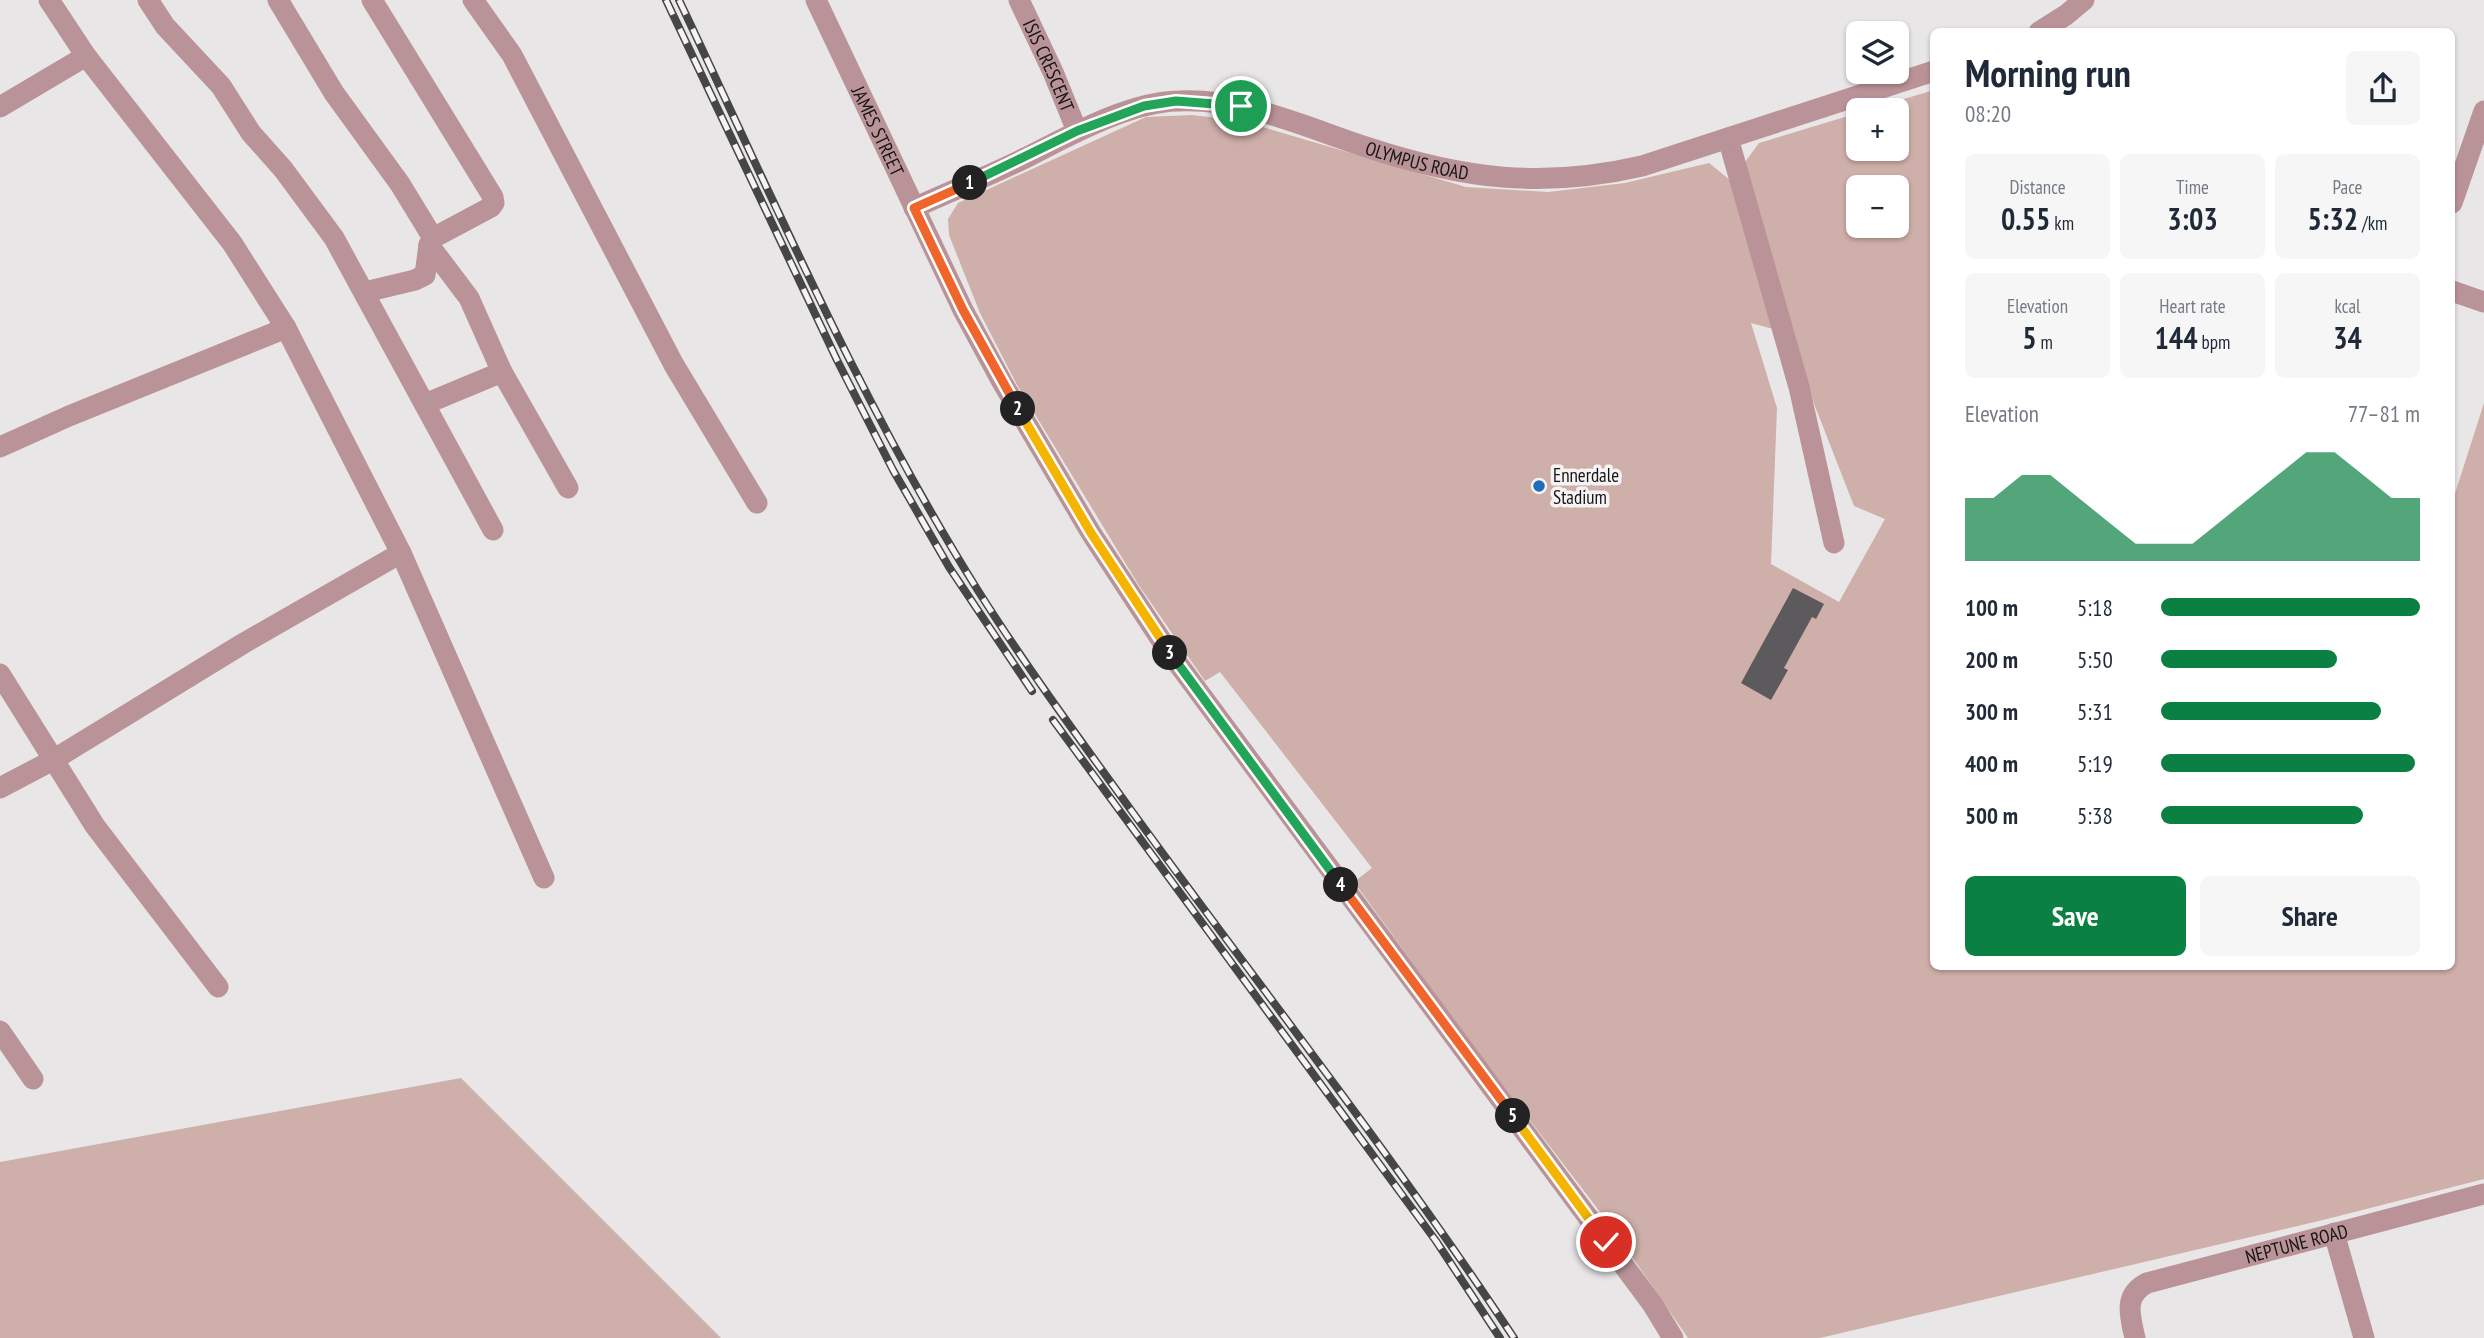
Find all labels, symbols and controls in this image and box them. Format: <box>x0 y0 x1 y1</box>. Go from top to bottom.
street label: ISIS CRESCENT <box>1018 15 1080 116</box>
map controls <box>1846 21 1909 238</box>
button: layers <box>1846 21 1909 84</box>
text: Morning run <box>1965 48 2131 97</box>
button: share <box>2346 51 2420 125</box>
pin <box>1211 76 1271 136</box>
street label: JAMES STREET <box>846 81 910 180</box>
icon: arrive <box>1222 87 1260 125</box>
button: + <box>1846 98 1909 161</box>
text: 08:20 <box>1965 99 2011 128</box>
street label: OLYMPUS ROAD <box>1362 136 1470 185</box>
pin: 1 <box>953 166 988 200</box>
text: 1 <box>965 170 974 194</box>
button: − <box>1846 175 1909 238</box>
text: Distance <box>2010 175 2065 199</box>
text: Time <box>2176 175 2209 199</box>
text: Pace <box>2333 175 2362 199</box>
text: 0.55 <box>2001 199 2050 238</box>
text: 3:03 <box>2167 199 2218 238</box>
text: 5:32 <box>2308 199 2358 238</box>
text: km <box>2050 211 2074 235</box>
text: /km <box>2358 211 2387 235</box>
text: Elevation <box>2007 294 2068 318</box>
text: Heart rate <box>2159 294 2226 318</box>
text: kcal <box>2335 294 2360 318</box>
text: 5 <box>2022 318 2036 357</box>
text: 144 <box>2155 318 2198 357</box>
text: 34 <box>2333 318 2362 357</box>
text: m <box>2036 330 2053 354</box>
text: bpm <box>2198 330 2230 354</box>
pin: 2 <box>1000 392 1036 426</box>
text: 2 <box>1013 396 1022 420</box>
text: Elevation <box>1965 399 2039 428</box>
text: 77–81 m <box>2348 399 2420 428</box>
place label: Ennerdale Stadium <box>1553 463 1619 509</box>
marker: Ennerdale Stadium <box>1531 478 1547 494</box>
text: 100 m <box>1965 593 2018 622</box>
text: 5:18 <box>2077 593 2113 622</box>
pin: 3 <box>1152 636 1188 670</box>
text: 3 <box>1165 640 1174 664</box>
text: 200 m <box>1965 645 2018 674</box>
text: 5:50 <box>2077 645 2113 674</box>
text: 300 m <box>1965 697 2018 726</box>
text: 5:31 <box>2077 697 2113 726</box>
text: 400 m <box>1965 749 2018 778</box>
text: 5:19 <box>2077 749 2113 778</box>
text: 500 m <box>1965 801 2018 830</box>
text: 5:38 <box>2077 801 2113 830</box>
pin: 4 <box>1324 868 1358 903</box>
text: 4 <box>1336 872 1345 896</box>
button: Save <box>1965 876 2186 956</box>
button: Share <box>2200 876 2420 956</box>
pin: 5 <box>1496 1098 1530 1134</box>
text: 5 <box>1508 1103 1517 1127</box>
pin <box>1576 1212 1636 1272</box>
street label: NEPTUNE ROAD <box>2243 1218 2350 1269</box>
icon: check <box>1587 1223 1625 1261</box>

